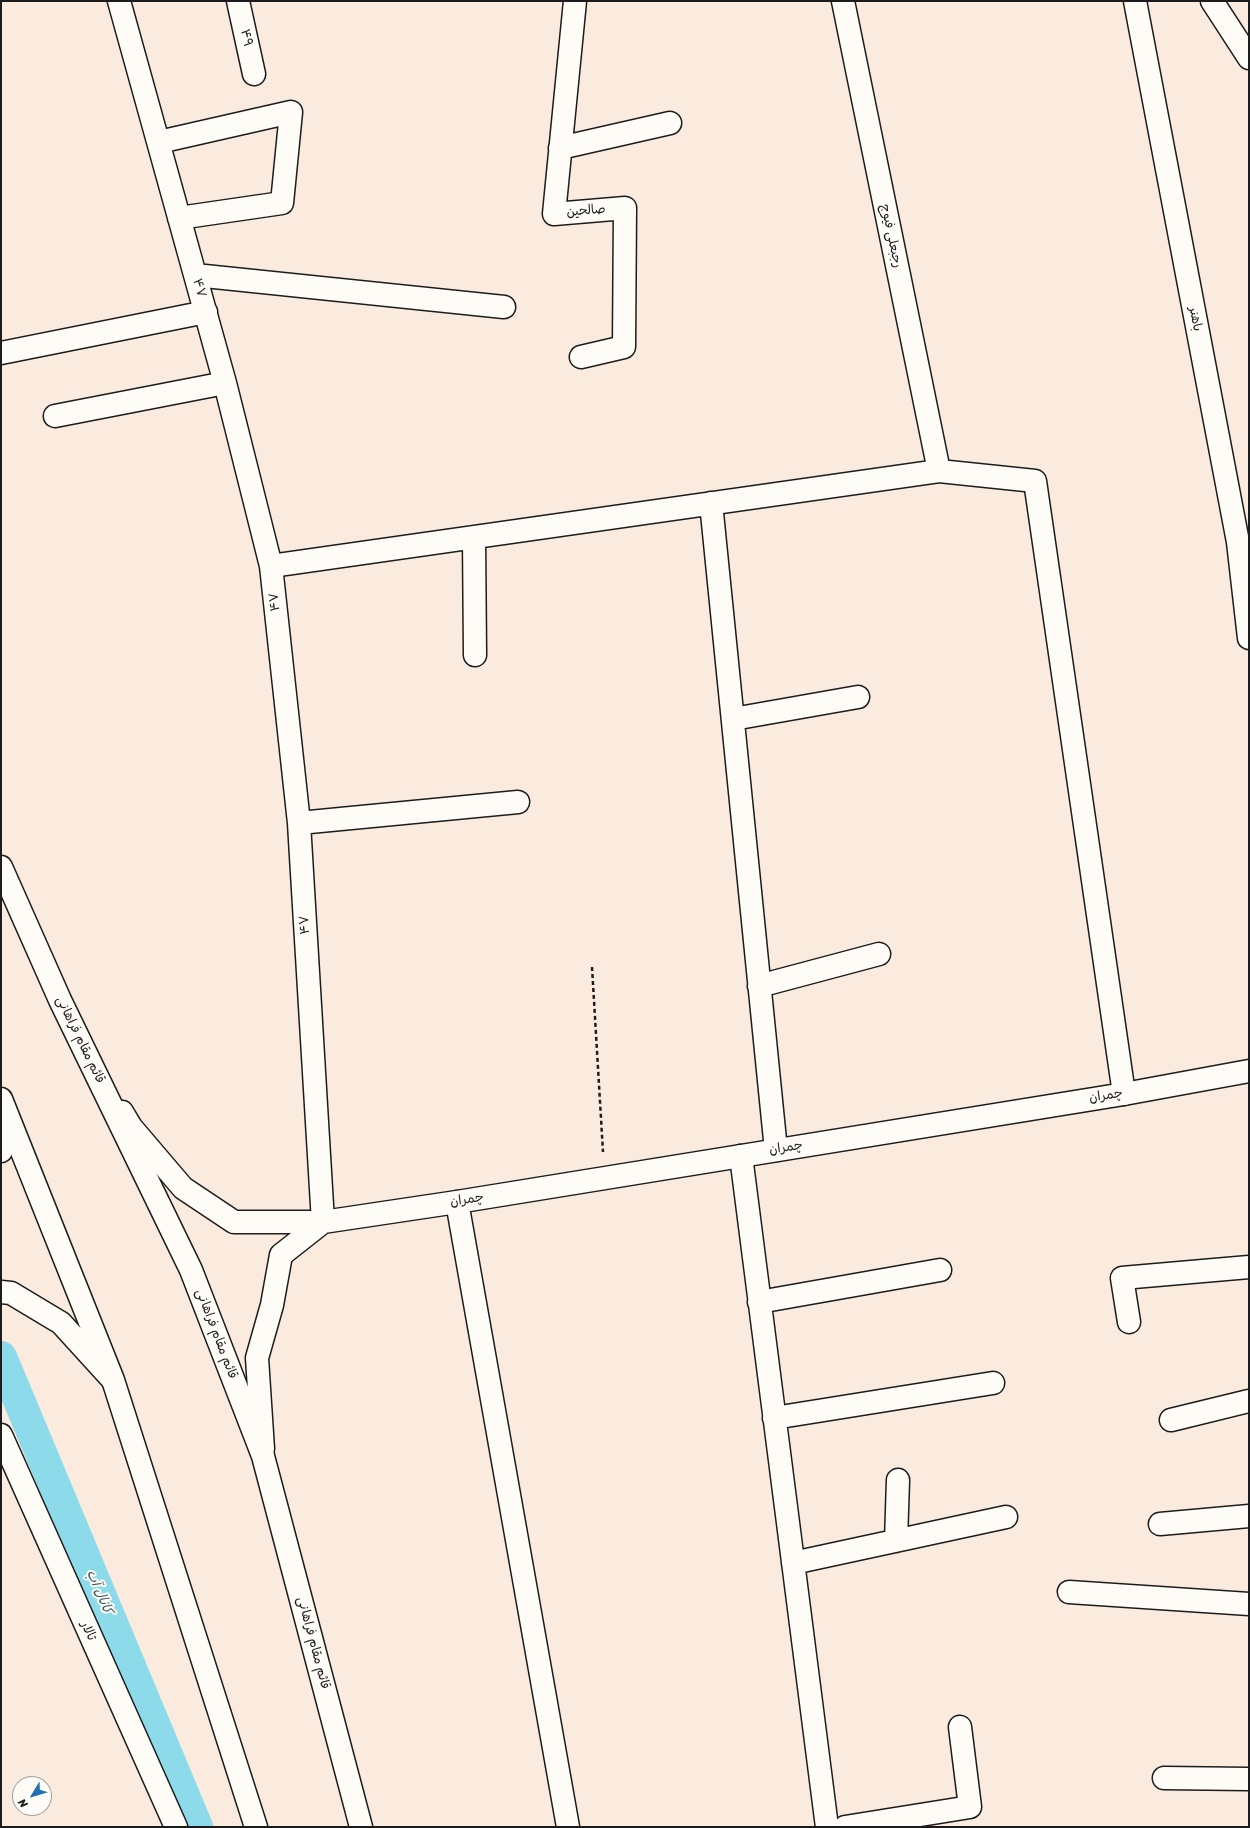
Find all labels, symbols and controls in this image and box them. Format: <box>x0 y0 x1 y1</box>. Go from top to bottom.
street label: ۴۹ <box>237 28 255 48</box>
street label: صالحین <box>566 202 606 220</box>
street label: رجبعلی فیوج <box>877 203 905 269</box>
street label: ۴۷ <box>189 277 209 299</box>
street label: باهنر <box>1185 306 1205 332</box>
street label: ۴۷ <box>266 592 284 612</box>
street label: ۴۷ <box>297 915 313 935</box>
street label: قائم مقام فراهانی <box>52 994 108 1086</box>
street label: چمران <box>1088 1086 1124 1106</box>
street label: چمران <box>768 1138 804 1158</box>
street label: چمران <box>449 1190 485 1210</box>
street label: قائم مقام فراهانی <box>192 1287 240 1381</box>
water label: کانال آب <box>82 1567 116 1617</box>
street label: قائم مقام فراهانی <box>293 1595 333 1691</box>
street label: تالار <box>77 1619 99 1643</box>
north arrow <box>12 1776 52 1816</box>
text: N <box>13 1794 33 1812</box>

